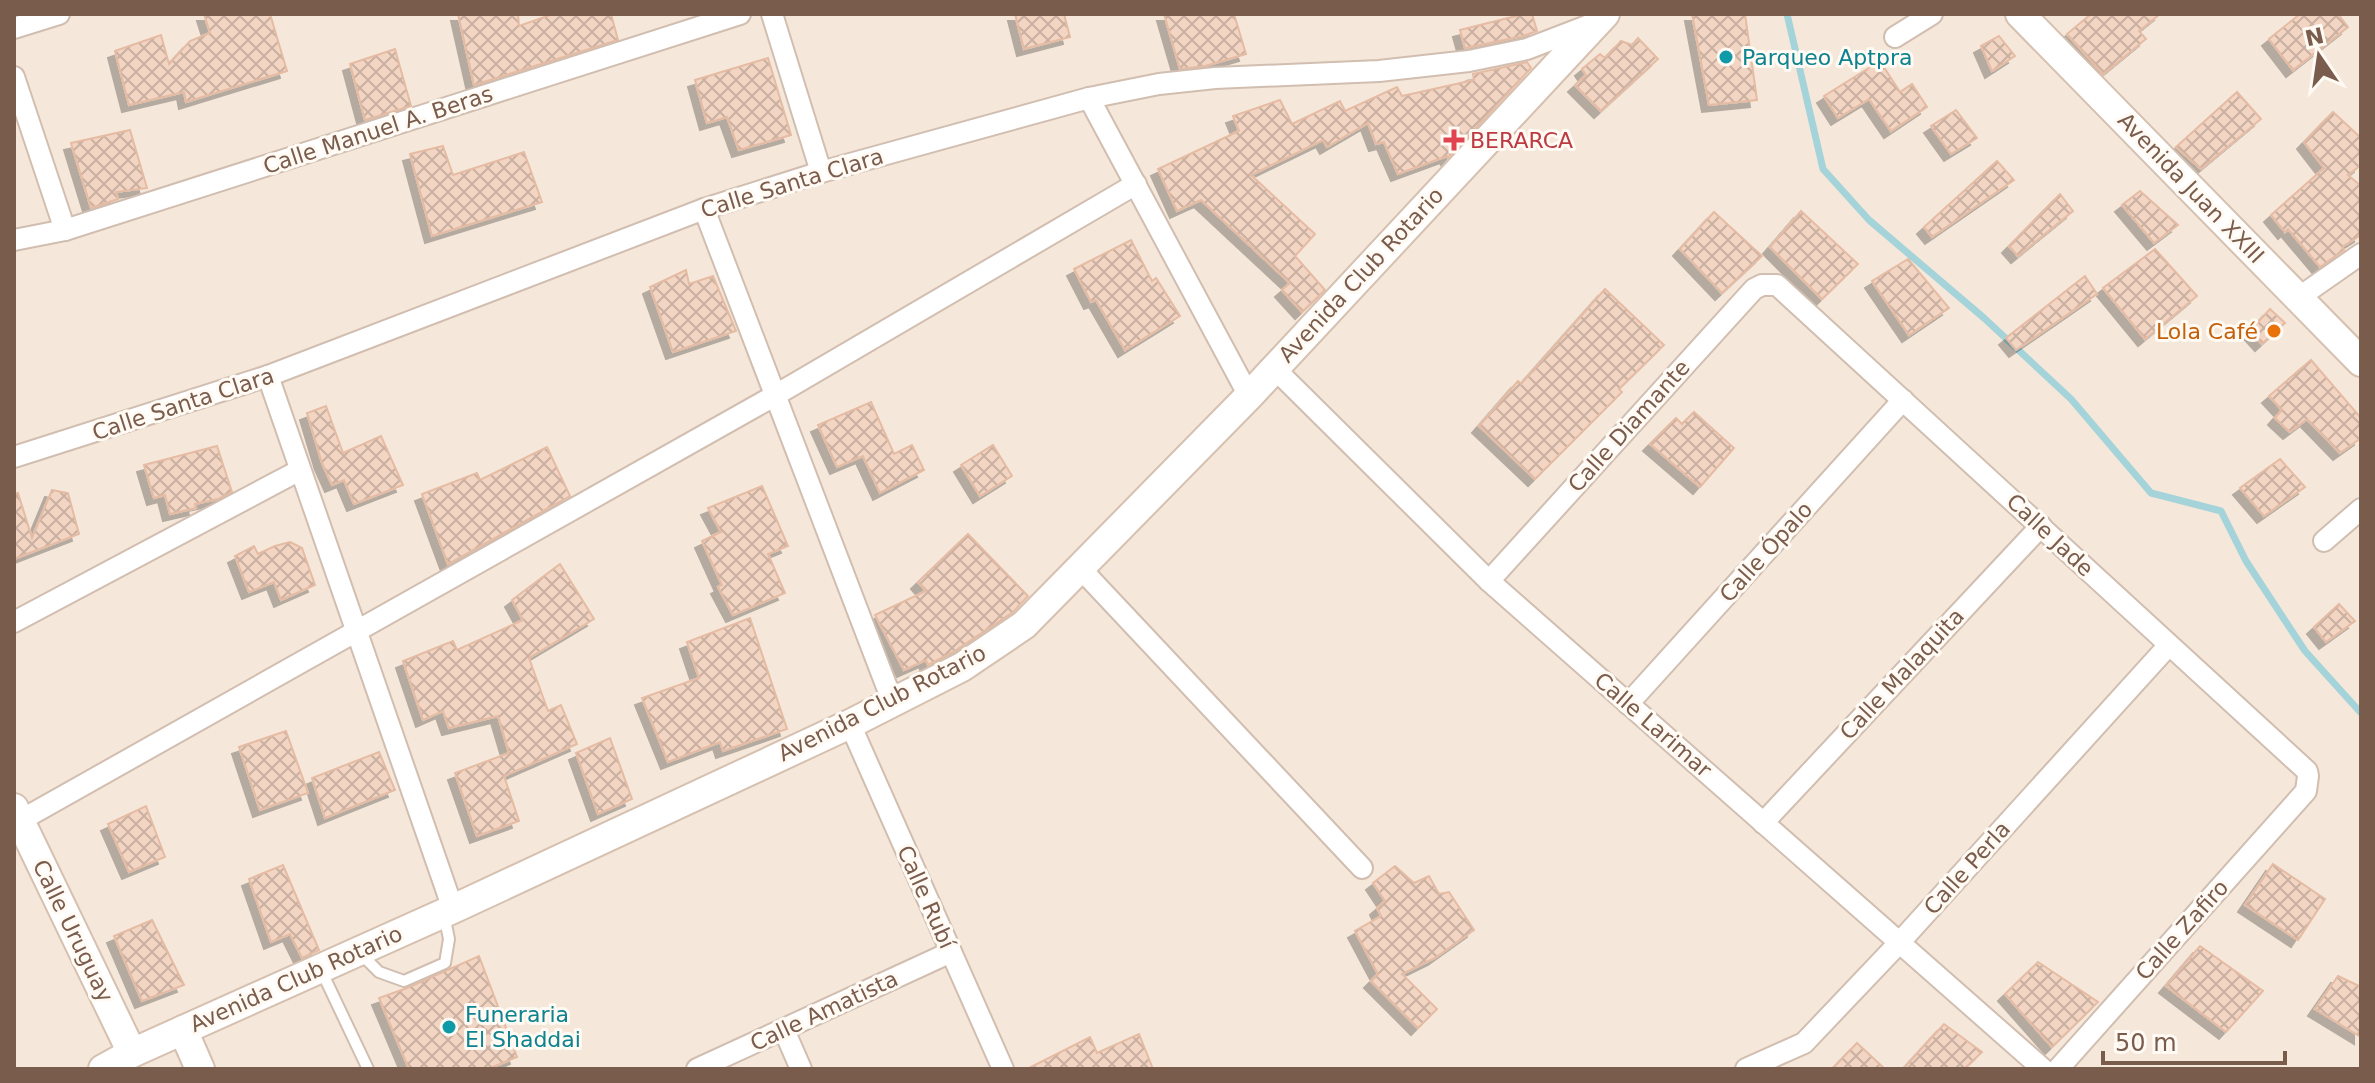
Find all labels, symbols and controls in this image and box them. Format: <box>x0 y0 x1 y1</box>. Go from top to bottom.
north arrow <box>2279 16 2359 96</box>
text: N <box>2303 23 2326 51</box>
place label: Parqueo Aptpra <box>1742 45 1912 70</box>
marker: Parqueo Aptpra <box>1717 48 1735 66</box>
street label: Calle Manuel A. Beras <box>260 81 496 179</box>
street label: Avenida Juan XXIII <box>2113 108 2269 268</box>
place label: BERARCA <box>1470 128 1573 153</box>
marker: BERARCA <box>1445 131 1463 149</box>
street label: Calle Santa Clara <box>698 143 886 223</box>
street label: Avenida Club Rotario <box>1274 182 1448 368</box>
place label: Lola Café <box>2156 319 2258 344</box>
marker: Lola Café <box>2265 322 2283 340</box>
street label: Calle Diamante <box>1563 355 1695 497</box>
street label: Calle Santa Clara <box>89 363 277 445</box>
street label: Calle Jade <box>2002 489 2098 581</box>
street label: Calle Ópalo <box>1715 497 1817 607</box>
street label: Calle Malaquita <box>1835 603 1969 745</box>
street label: Avenida Club Rotario <box>774 640 990 766</box>
street label: Calle Larimar <box>1590 668 1717 783</box>
street label: Calle Perla <box>1919 816 2015 920</box>
street label: Calle Rubí <box>892 842 960 953</box>
street label: Calle Uruguay <box>28 856 118 1006</box>
street label: Calle Zafiro <box>2131 875 2233 985</box>
street label: Avenida Club Rotario <box>186 921 406 1037</box>
street label: Calle Amatista <box>746 966 902 1056</box>
place label: Funeraria El Shaddai <box>465 1002 581 1052</box>
scale bar <box>2103 1015 2285 1065</box>
marker: Funeraria El Shaddai <box>440 1018 458 1036</box>
text: 50 m <box>2115 1029 2177 1057</box>

